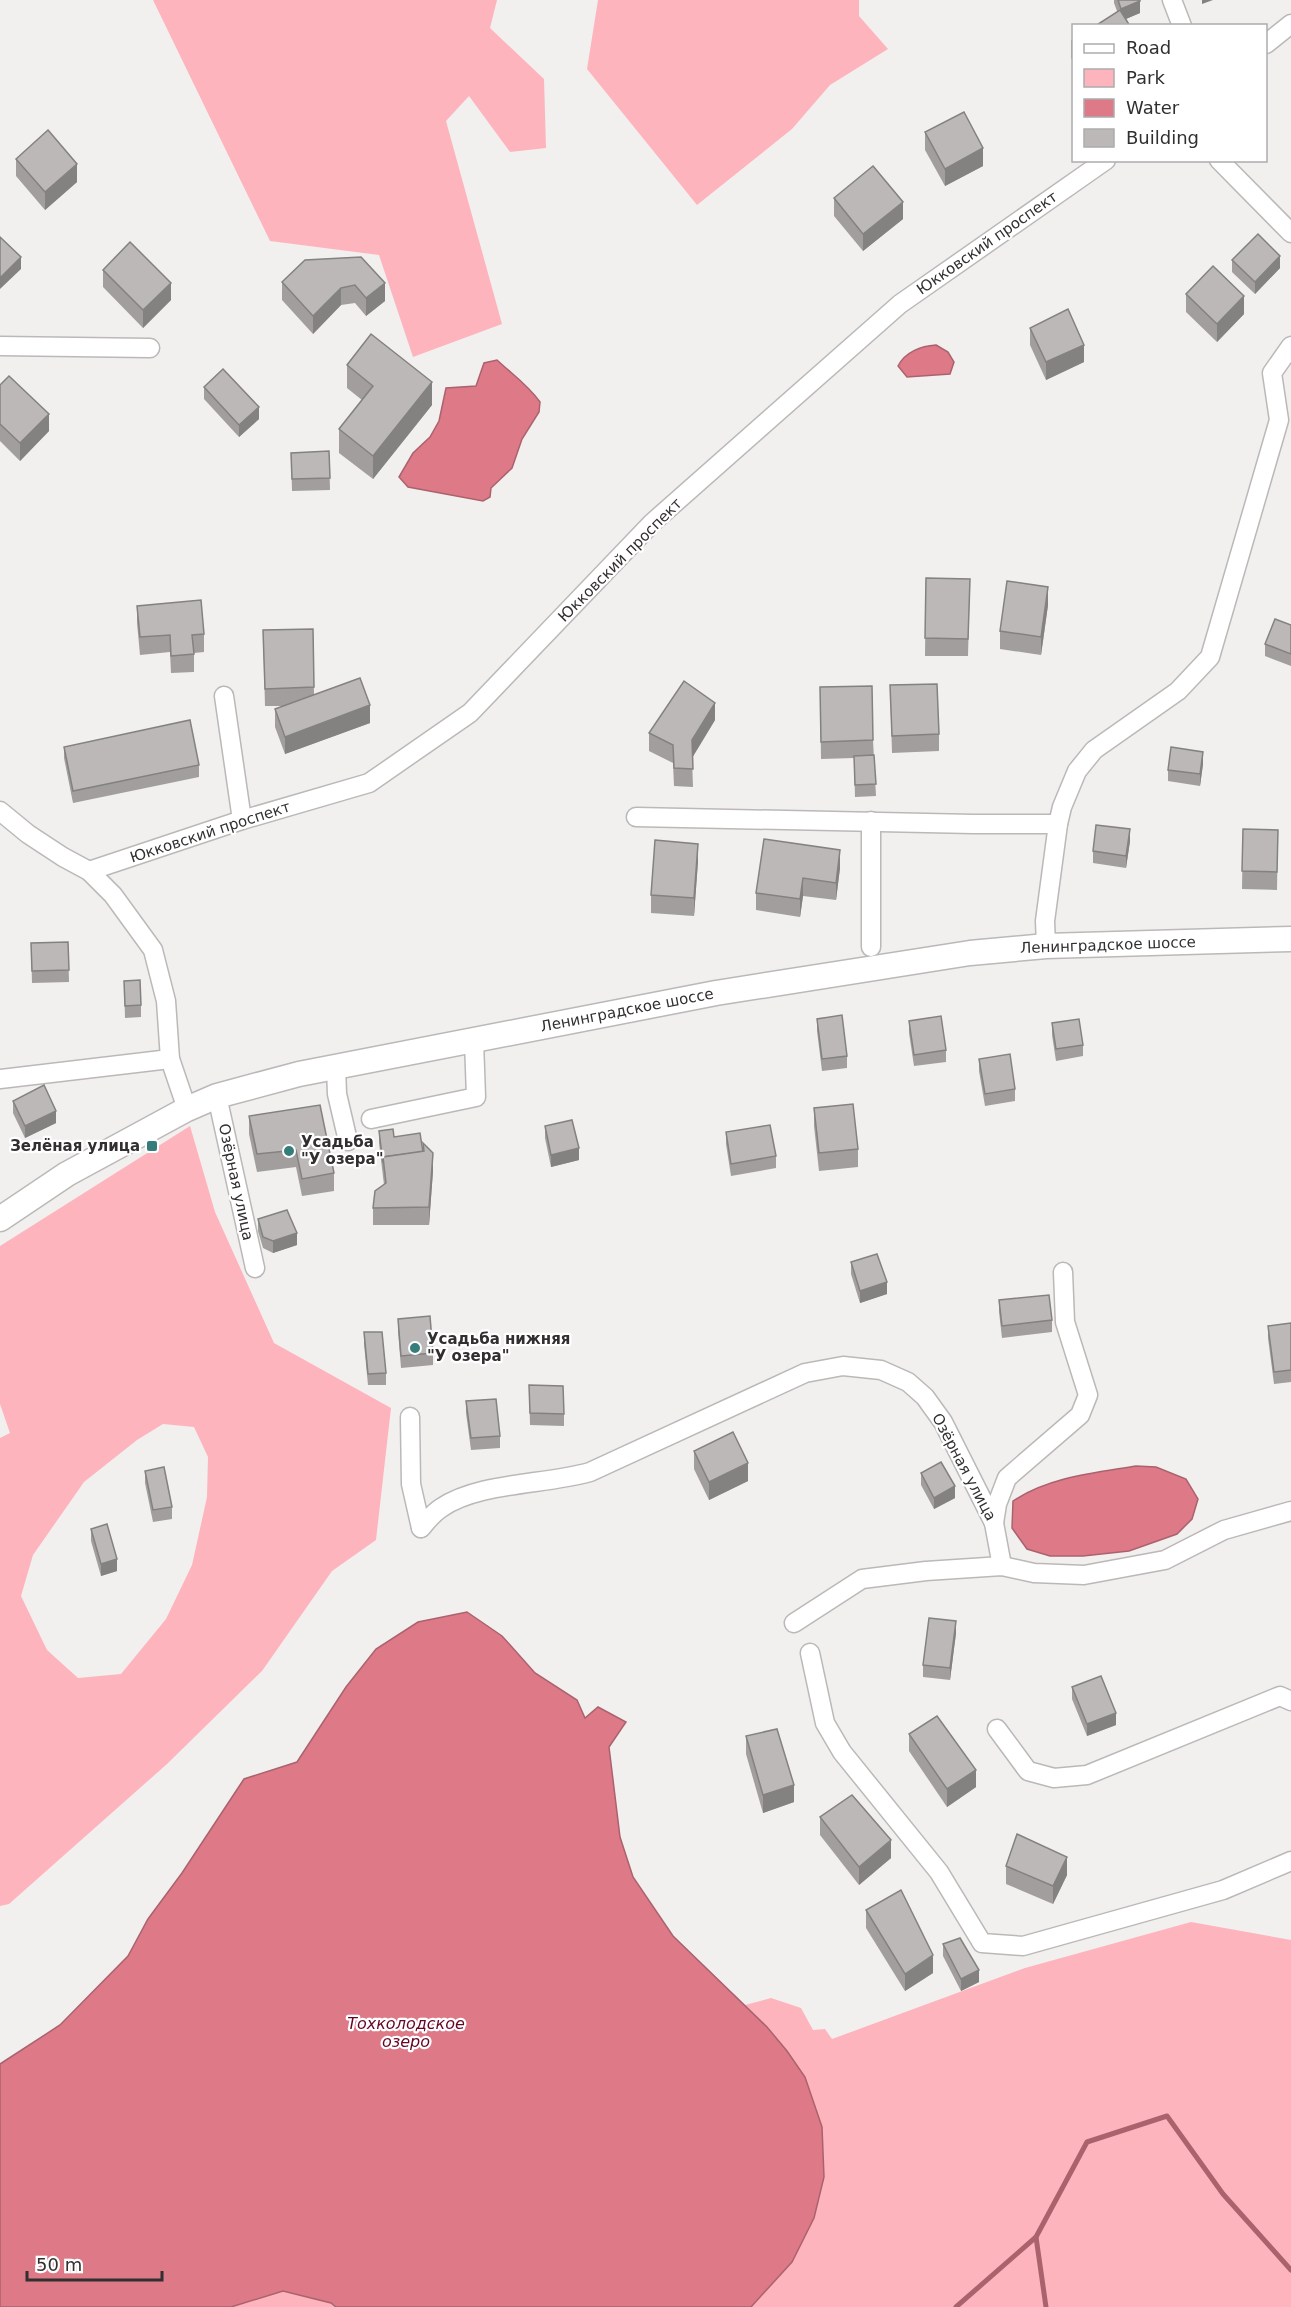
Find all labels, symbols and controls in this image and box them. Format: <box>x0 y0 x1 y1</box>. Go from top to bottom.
legend <box>1072 24 1267 162</box>
text: Road <box>1126 37 1171 58</box>
text: Park <box>1126 67 1165 88</box>
text: Water <box>1126 97 1180 118</box>
text: Building <box>1126 127 1199 148</box>
street label: Юкковский проспект <box>913 187 1061 298</box>
street label: Юкковский проспект <box>554 494 686 626</box>
street label: Юкковский проспект <box>128 797 293 866</box>
street label: Ленинградское шоссе <box>1020 933 1196 957</box>
street label: Ленинградское шоссе <box>539 984 715 1036</box>
street label: Озёрная улица <box>215 1122 257 1242</box>
place label: Усадьба "У озера" <box>301 1133 383 1168</box>
place label: Зелёная улица <box>10 1137 140 1155</box>
marker: Зелёная улица <box>145 1139 159 1153</box>
marker: Усадьба "У озера" <box>282 1144 296 1158</box>
place label: Усадьба нижняя "У озера" <box>427 1330 570 1365</box>
marker: Усадьба нижняя "У озера" <box>408 1341 422 1355</box>
street label: Озёрная улица <box>928 1410 1000 1524</box>
water label: Тохколодское озеро <box>347 2014 465 2051</box>
scale bar <box>27 2244 162 2282</box>
text: 50 m <box>36 2254 82 2275</box>

